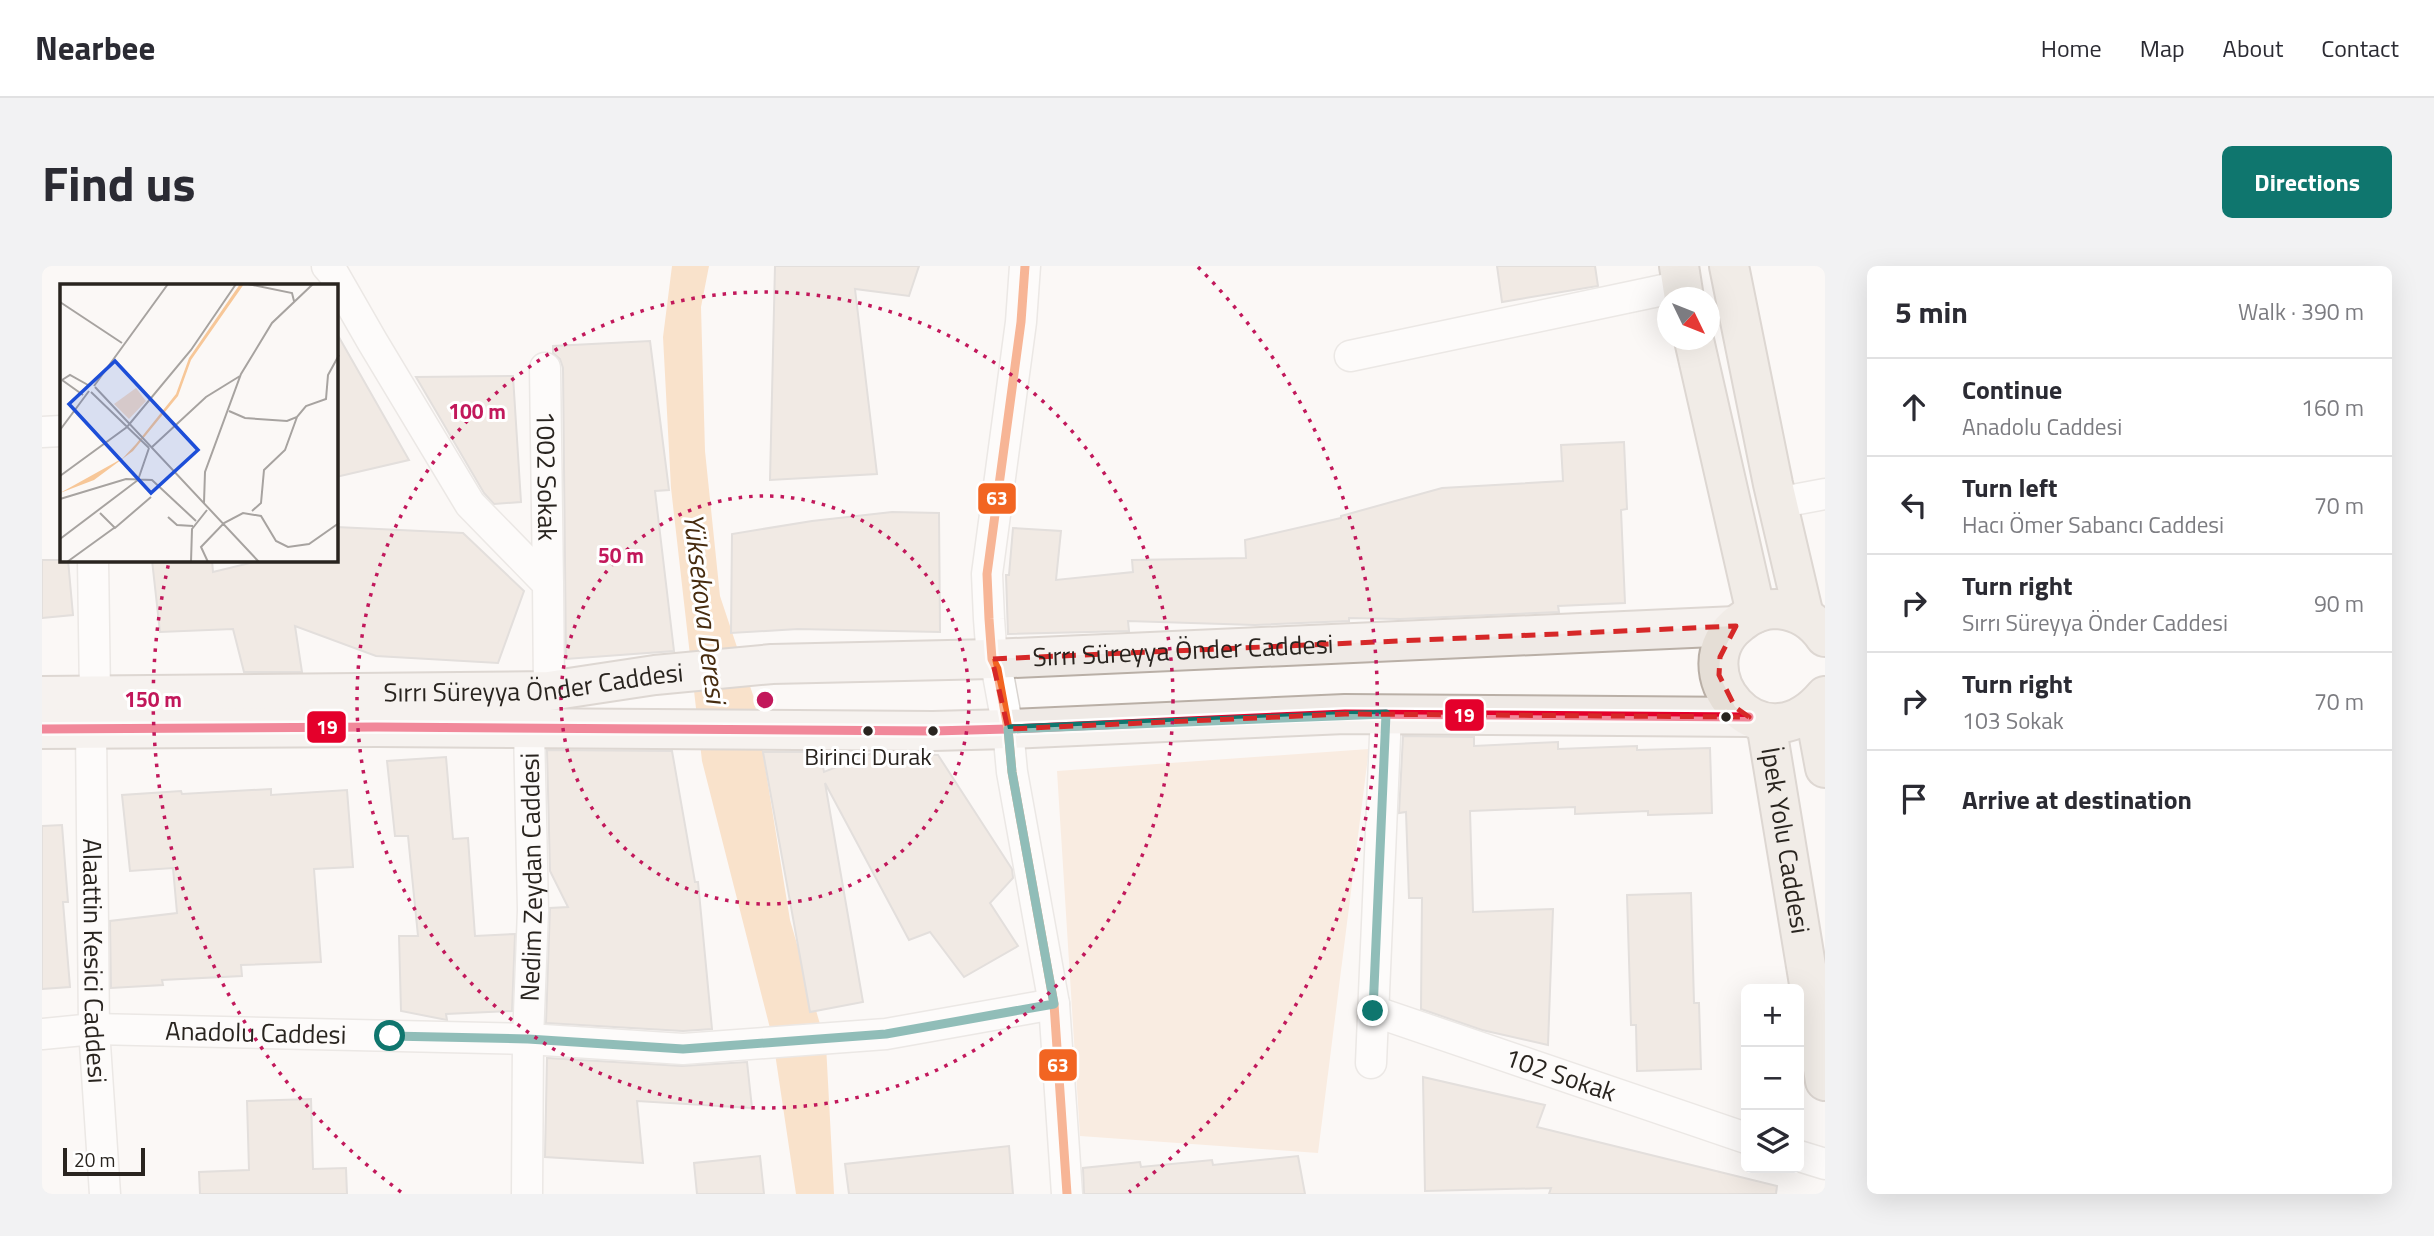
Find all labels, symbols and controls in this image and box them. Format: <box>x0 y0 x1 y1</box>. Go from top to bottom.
text: Nearbee <box>35 23 155 73</box>
text: Home <box>2041 30 2102 66</box>
text: Map <box>2140 30 2185 66</box>
text: About <box>2223 30 2283 66</box>
text: Contact <box>2321 30 2399 66</box>
text: Find us <box>42 145 196 220</box>
button: Directions <box>2222 146 2392 218</box>
inset map <box>60 284 338 562</box>
north arrow <box>1657 287 1720 350</box>
text: 5 min <box>1895 289 1968 335</box>
text: Walk · 390 m <box>2238 294 2364 329</box>
text: Continue <box>1962 370 2062 409</box>
icon: ahead <box>1895 388 1933 426</box>
text: 160 m <box>2301 390 2364 425</box>
text: 100 m <box>448 395 506 427</box>
text: Anadolu Caddesi <box>1962 409 2122 444</box>
street label: 1002 Sokak <box>527 411 567 541</box>
text: Turn left <box>1962 468 2057 507</box>
line badge: 63 <box>977 482 1017 515</box>
text: 63 <box>986 483 1008 512</box>
icon: left <box>1895 486 1933 524</box>
text: 70 m <box>2314 488 2364 523</box>
text: Hacı Ömer Sabancı Caddesi <box>1962 507 2224 542</box>
water label: Yüksekova Deresi <box>673 511 739 709</box>
text: 50 m <box>598 539 644 571</box>
text: Turn right <box>1962 566 2073 605</box>
icon: right <box>1895 584 1933 622</box>
text: 90 m <box>2314 586 2364 621</box>
text: Sırrı Süreyya Önder Caddesi <box>1962 605 2228 640</box>
street label: Sırrı Süreyya Önder Caddesi <box>1032 624 1334 676</box>
street label: Sırrı Süreyya Önder Caddesi <box>383 652 685 712</box>
text: Turn right <box>1962 664 2073 703</box>
icon: right <box>1895 682 1933 720</box>
text: 150 m <box>124 683 182 715</box>
text: 70 m <box>2314 684 2364 719</box>
centre of rings <box>753 688 777 712</box>
line badge: 19 <box>1444 698 1485 732</box>
text: 19 <box>1453 700 1475 729</box>
text: 103 Sokak <box>1962 703 2064 738</box>
line badge: 19 <box>306 710 347 744</box>
unlabelled marker <box>1719 710 1733 724</box>
text: 19 <box>316 712 338 741</box>
marker: Birinci Durak <box>861 724 875 738</box>
unlabelled marker <box>926 724 940 738</box>
place label: Birinci Durak <box>804 738 932 774</box>
street label: İpek Yolu Caddesi <box>1751 744 1820 937</box>
street label: Nedim Zeydan Caddesi <box>509 752 552 1002</box>
icon: arrive <box>1895 780 1933 818</box>
text: Arrive at destination <box>1962 780 2192 819</box>
street label: Alaattin Kesici Caddesi <box>73 838 118 1085</box>
map controls <box>1741 984 1804 1173</box>
button: + <box>1741 984 1804 1047</box>
route end <box>1357 995 1388 1026</box>
street label: Anadolu Caddesi <box>165 1011 347 1054</box>
route start <box>374 1020 405 1051</box>
street label: 102 Sokak <box>1500 1037 1621 1111</box>
button: − <box>1741 1047 1804 1110</box>
line badge: 63 <box>1038 1048 1078 1082</box>
text: 63 <box>1047 1050 1069 1079</box>
button: layers <box>1741 1110 1804 1173</box>
scale bar <box>63 1145 145 1177</box>
text: 20 m <box>74 1145 115 1174</box>

